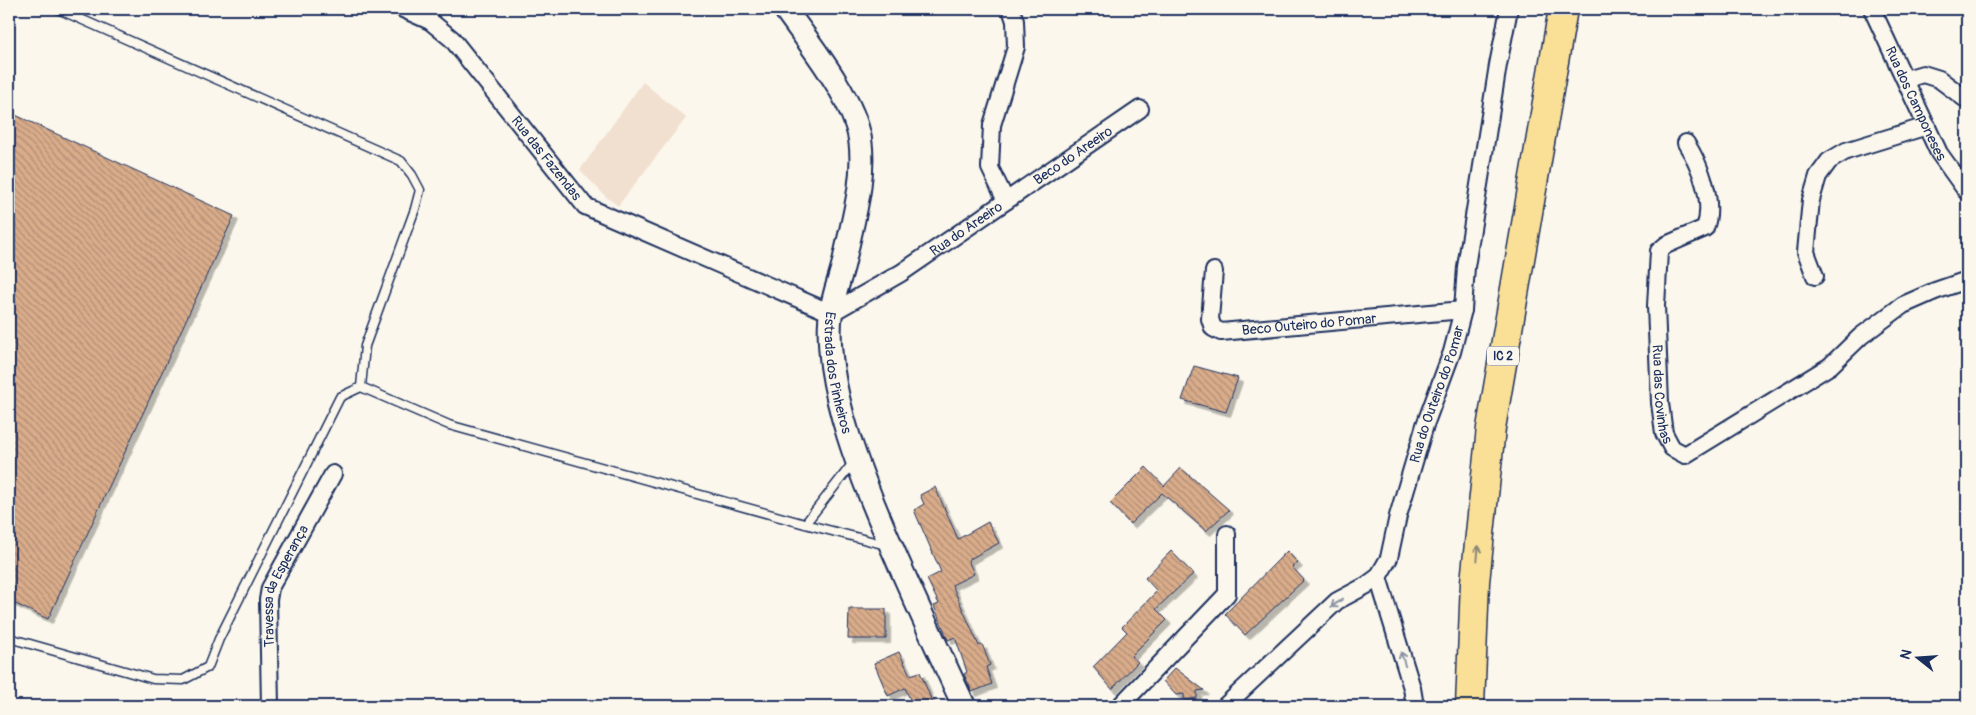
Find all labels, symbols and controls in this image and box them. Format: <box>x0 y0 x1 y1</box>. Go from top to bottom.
street label: Rua dos Camponeses <box>1882 43 1951 164</box>
street label: Rua das Fazendas <box>508 112 586 204</box>
street label: Beco do Areeiro <box>1030 122 1116 188</box>
street label: Rua do Areeiro <box>926 197 1006 259</box>
street label: Beco Outeiro do Pomar <box>1241 309 1377 339</box>
street label: Estrada dos Pinheiros <box>821 311 856 436</box>
street label: Rua do Outeiro do Pomar <box>1406 323 1467 465</box>
street label: Rua das Covinhas <box>1649 344 1677 447</box>
road number: IC 2 <box>1487 346 1519 366</box>
street label: Travessa da Esperança <box>259 522 312 647</box>
one-way arrow <box>1473 545 1483 561</box>
one-way arrow <box>1331 597 1344 608</box>
north arrow <box>1894 632 1944 682</box>
text: N <box>1897 647 1916 661</box>
one-way arrow <box>1398 651 1408 667</box>

